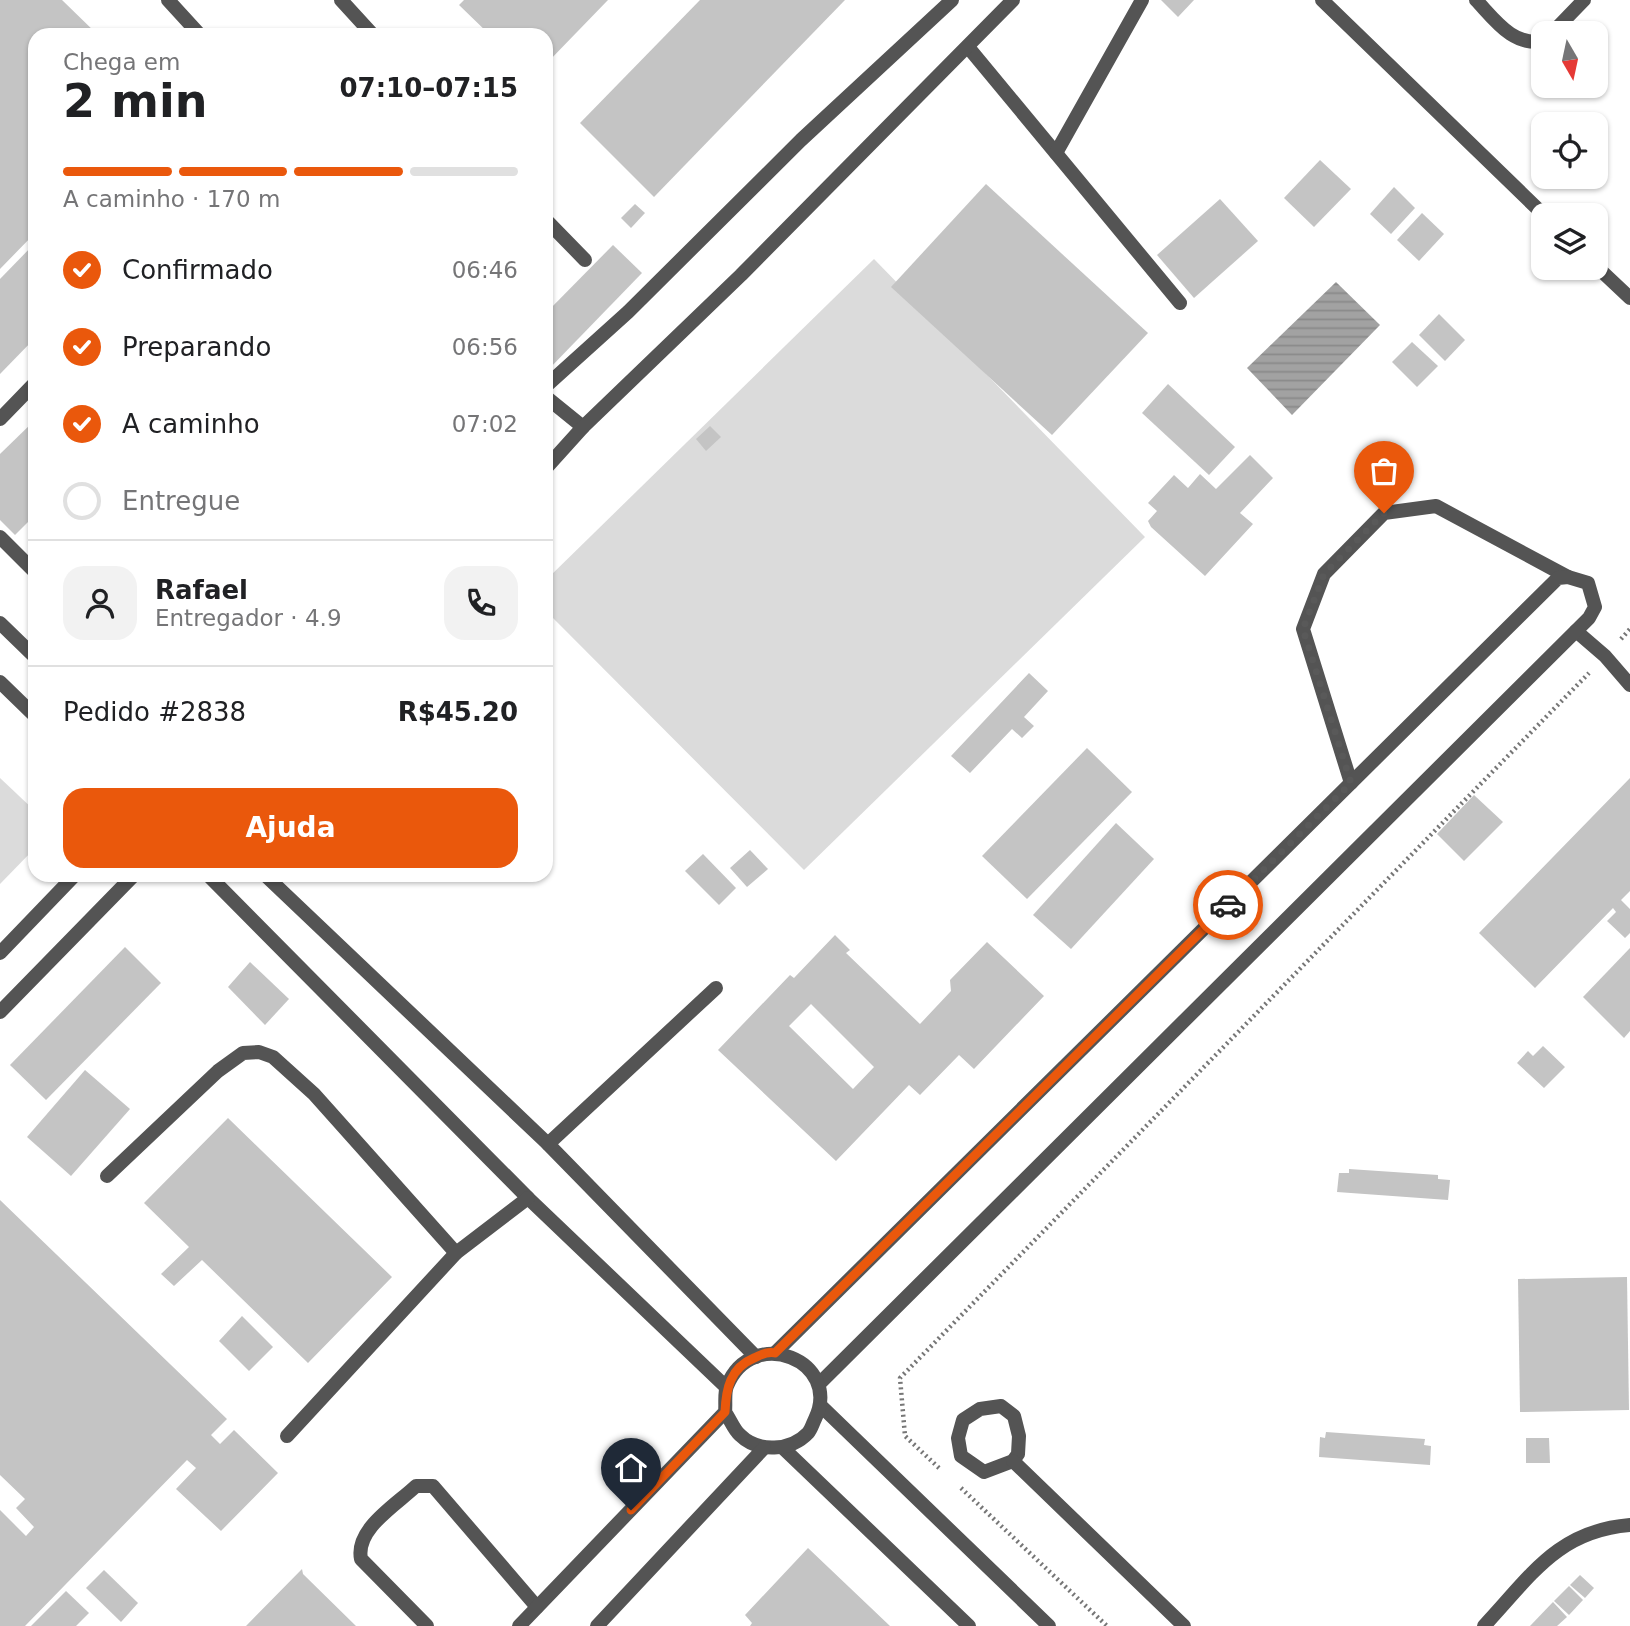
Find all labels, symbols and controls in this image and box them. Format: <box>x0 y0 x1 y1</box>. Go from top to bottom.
north arrow <box>1531 21 1608 98</box>
map controls <box>1531 21 1608 280</box>
text: Chega em <box>63 49 180 75</box>
text: 07:10–07:15 <box>339 73 518 103</box>
text: 2 min <box>63 74 207 128</box>
button: locate <box>1531 112 1608 189</box>
text: A caminho · 170 m <box>63 186 280 212</box>
button: layers <box>1531 203 1608 280</box>
icon: check <box>63 251 101 289</box>
text: Confirmado <box>122 255 273 285</box>
text: 06:46 <box>452 257 518 283</box>
icon: check <box>63 328 101 366</box>
text: Preparando <box>122 332 271 362</box>
text: 06:56 <box>452 334 518 360</box>
icon: check <box>63 405 101 443</box>
text: A caminho <box>122 409 260 439</box>
text: 07:02 <box>452 411 518 437</box>
pin <box>1354 441 1414 513</box>
icon: bag <box>1365 452 1403 490</box>
text: Entregue <box>122 486 240 516</box>
button: person <box>63 566 137 640</box>
button: phone <box>444 566 518 640</box>
text: Rafael <box>155 575 248 605</box>
text: Entregador · 4.9 <box>155 605 342 631</box>
text: Pedido #2838 <box>63 697 246 727</box>
text: R$45.20 <box>398 697 518 727</box>
button: Ajuda <box>63 788 518 868</box>
courier <box>1193 870 1263 940</box>
icon: car <box>1209 886 1247 924</box>
pin <box>601 1438 661 1510</box>
icon: home <box>612 1449 650 1487</box>

